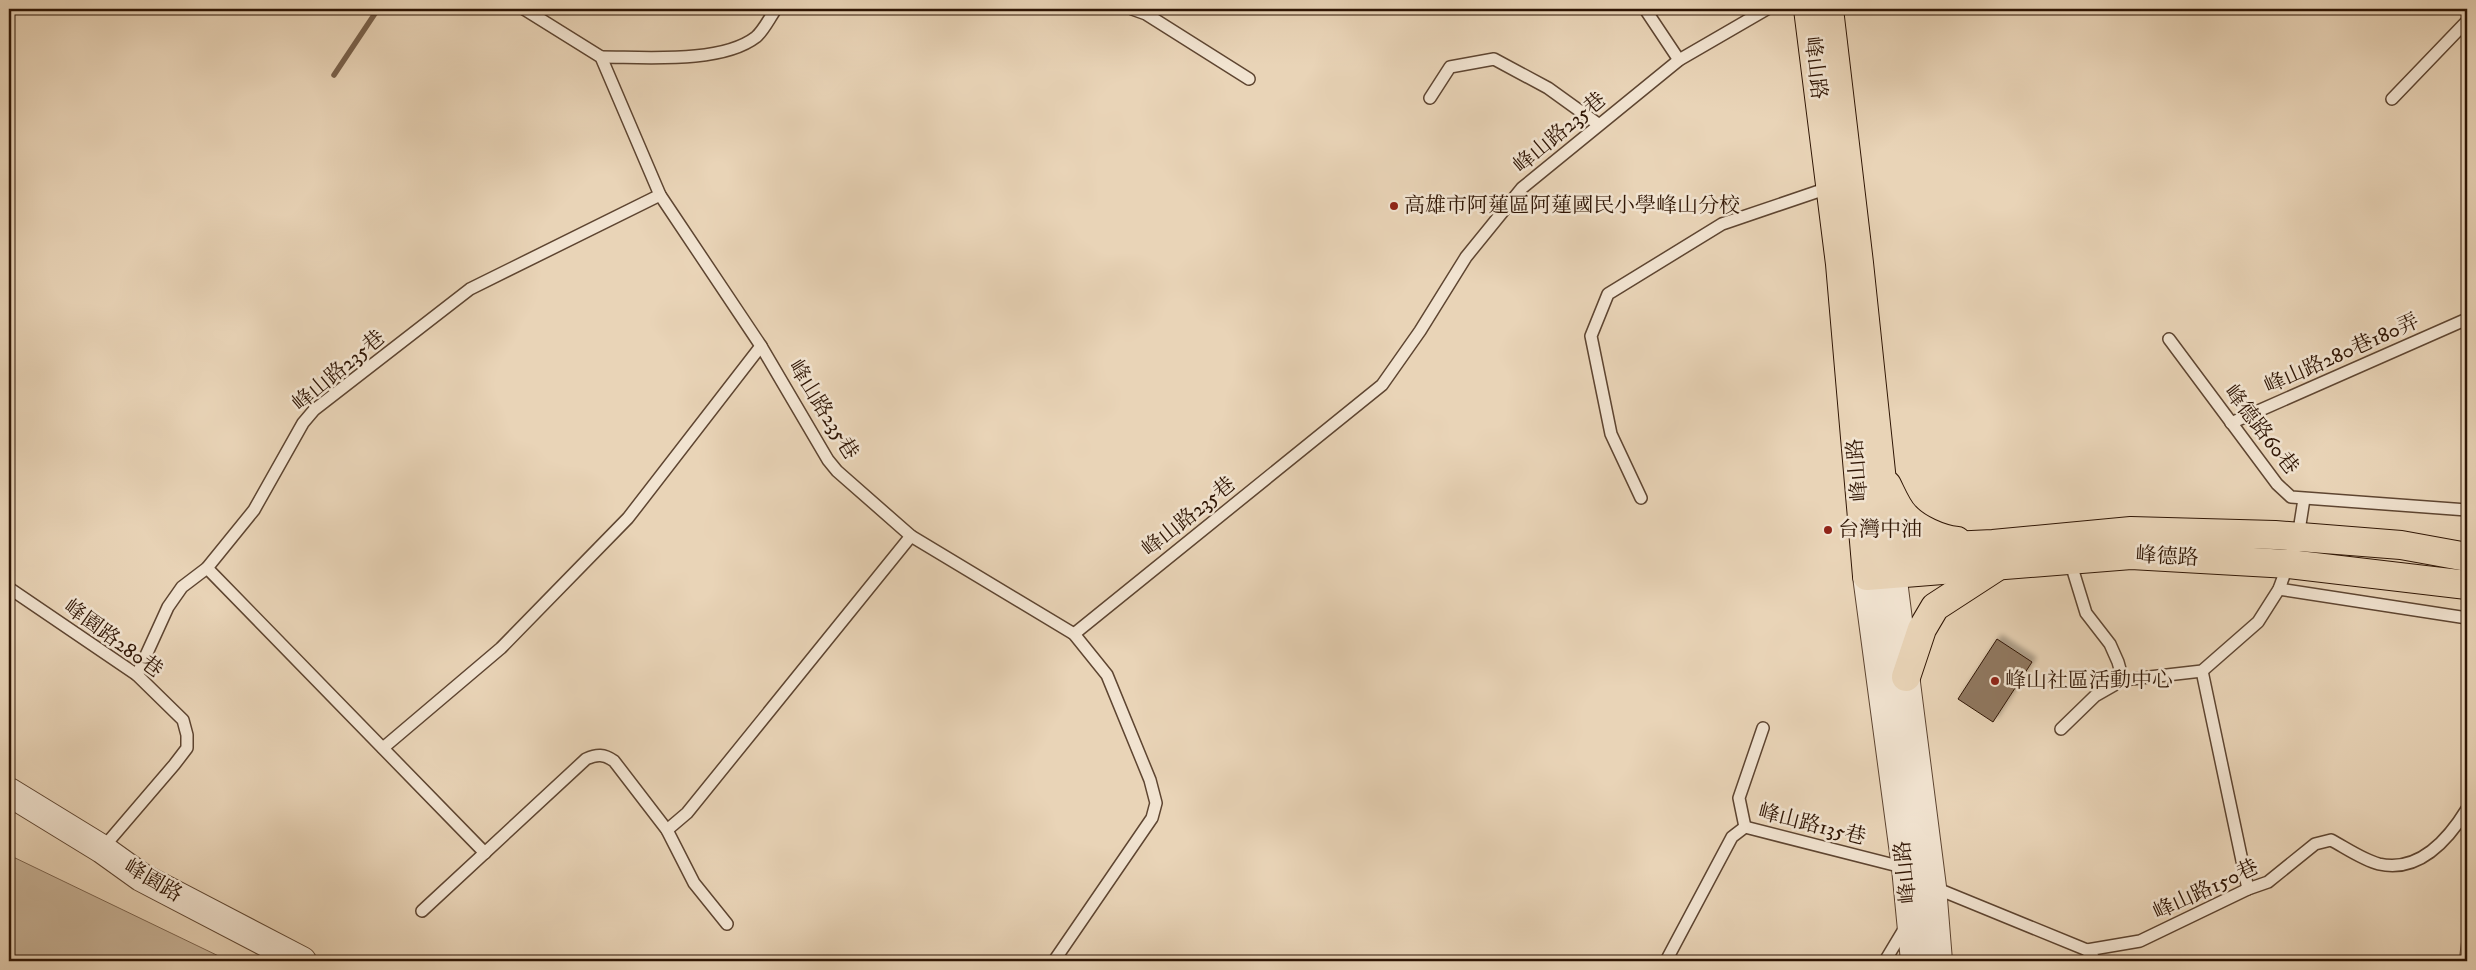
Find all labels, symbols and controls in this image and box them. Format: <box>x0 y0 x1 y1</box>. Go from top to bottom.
street label: 峰山路 <box>1798 35 1832 101</box>
street label: 峰山路235巷 <box>1509 87 1611 179</box>
place label: 高雄市阿蓮區阿蓮國民小學峰山分校 <box>1404 193 1740 219</box>
marker: 高雄市阿蓮區阿蓮國民小學峰山分校 <box>1388 200 1400 212</box>
street label: 峰山路280巷180弄 <box>2261 308 2423 400</box>
street label: 峰山路235巷 <box>288 325 390 417</box>
street label: 峰山路235巷 <box>782 355 864 465</box>
street label: 峰德路60巷 <box>2218 380 2304 480</box>
street label: 峰山路 <box>1842 437 1874 503</box>
street label: 峰山路235巷 <box>1137 471 1241 563</box>
place label: 台灣中油 <box>1838 517 1922 543</box>
marker: 台灣中油 <box>1822 524 1834 536</box>
street label: 峰德路 <box>2135 542 2199 572</box>
street label: 峰園路280巷 <box>58 594 168 684</box>
place label: 峰山社區活動中心 <box>2005 668 2173 694</box>
marker: 峰山社區活動中心 <box>1989 675 2001 687</box>
street label: 峰山路135巷 <box>1755 799 1869 851</box>
street label: 峰山路 <box>1890 839 1922 905</box>
street label: 峰園路 <box>119 854 187 908</box>
street label: 峰山路150巷 <box>2149 854 2263 926</box>

